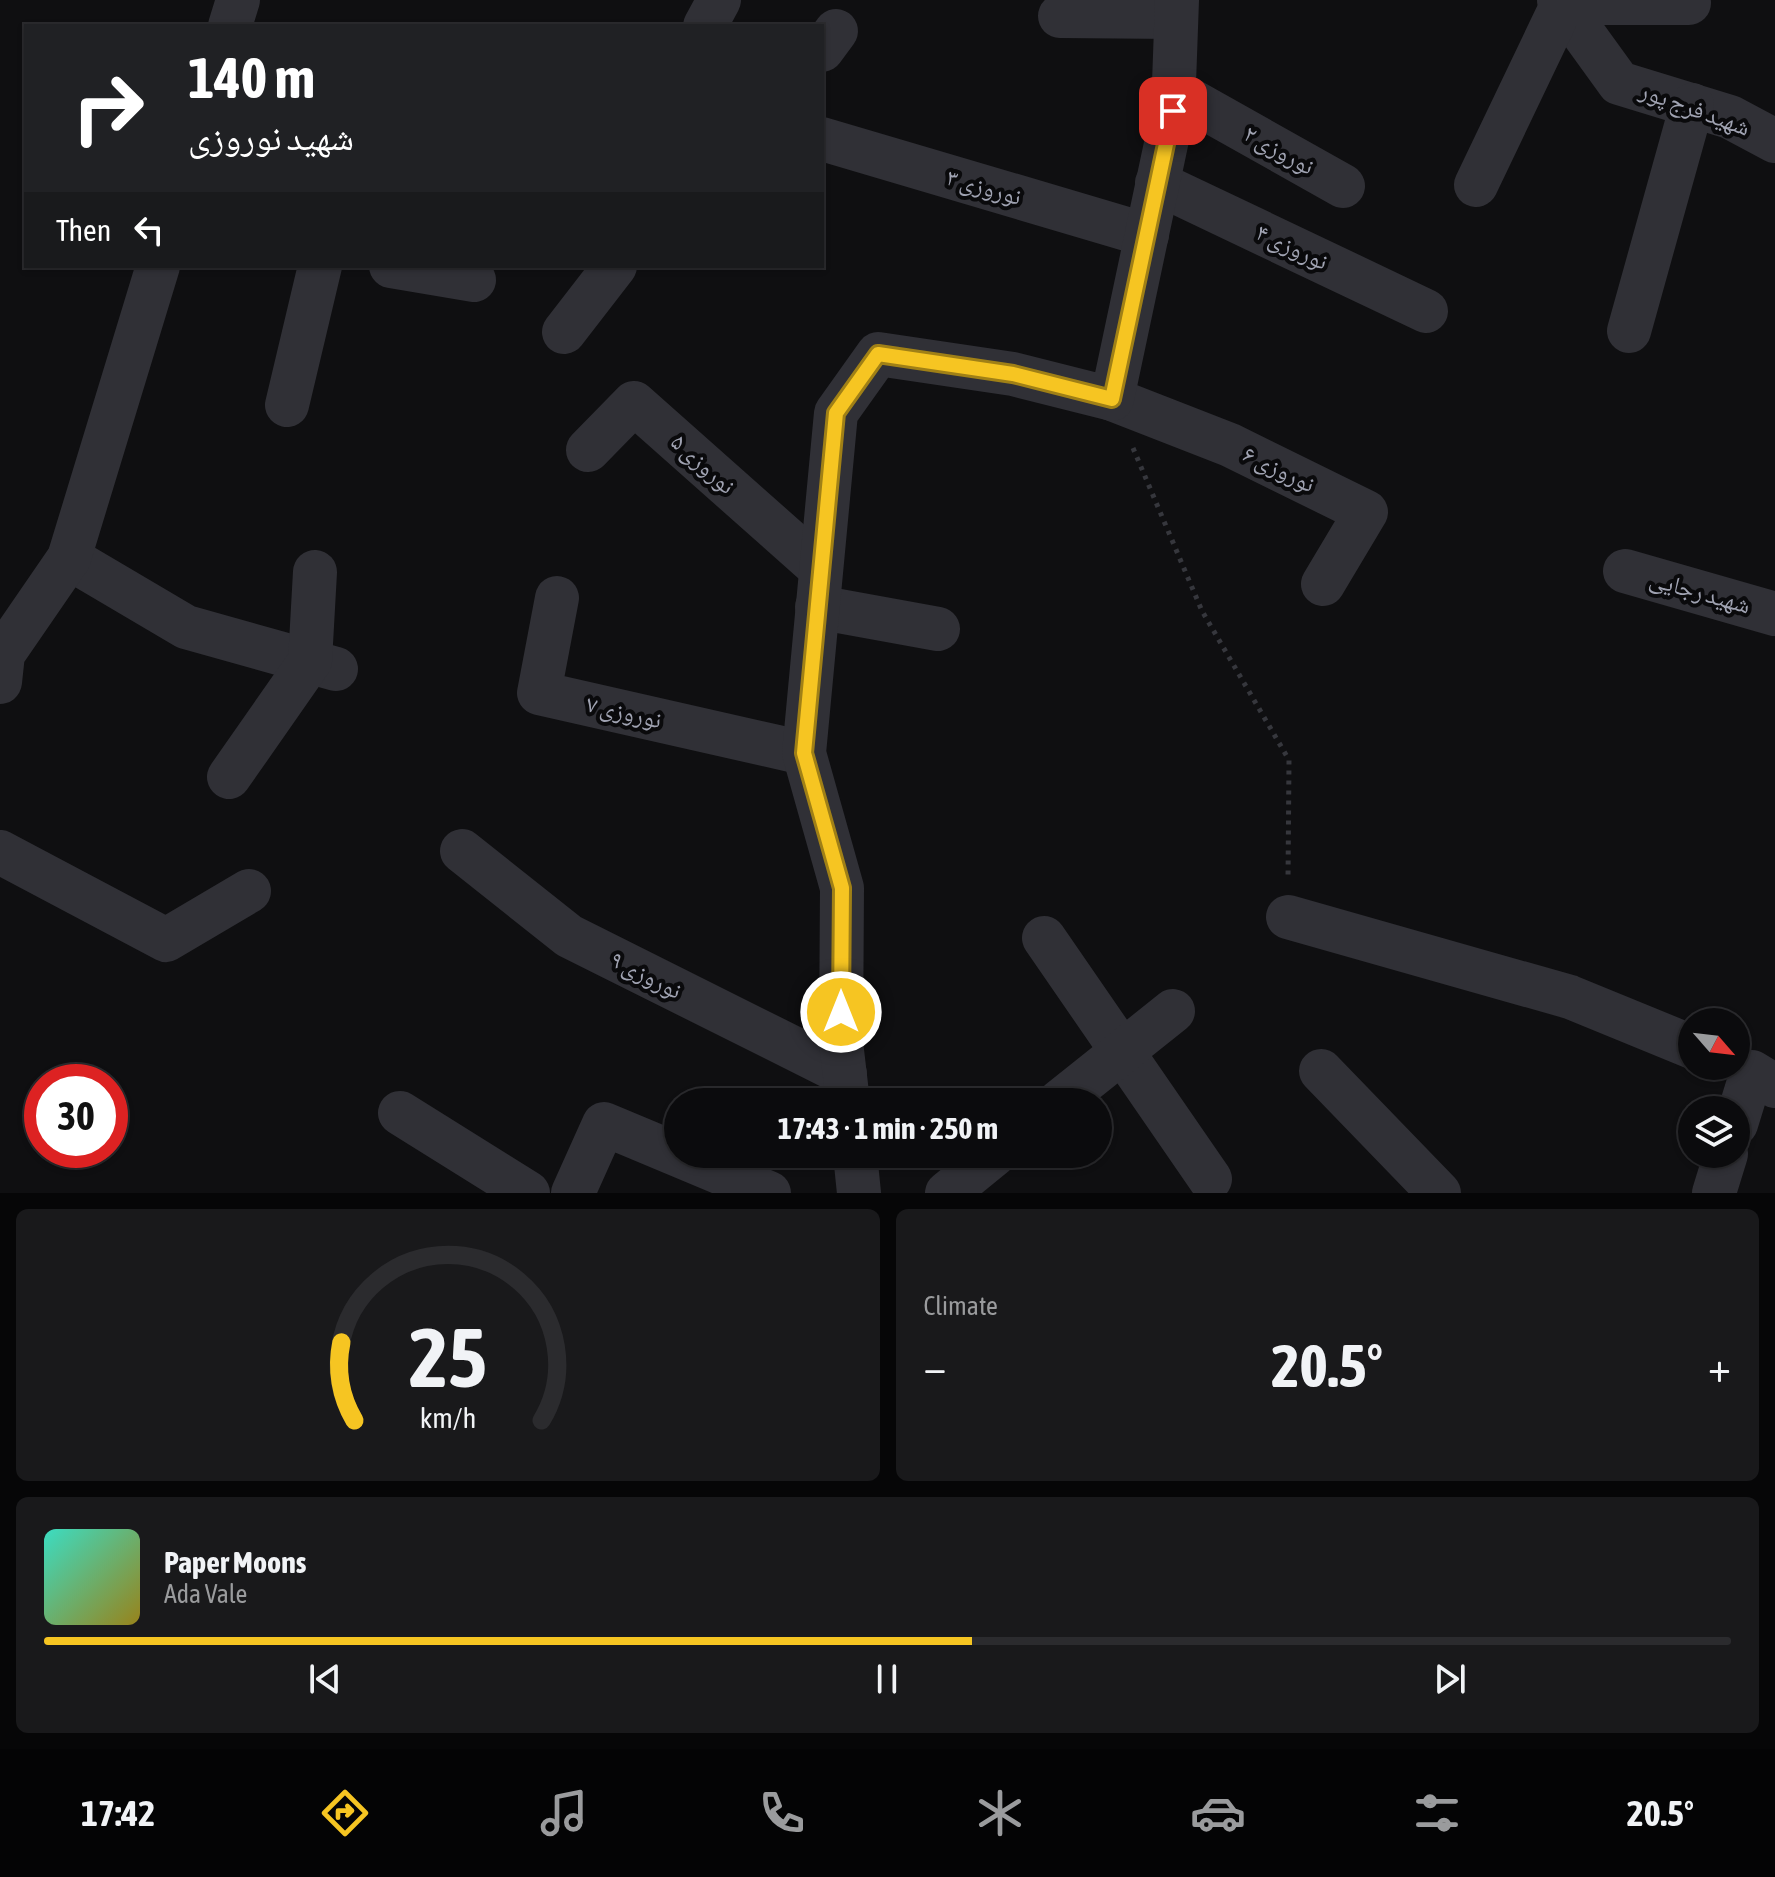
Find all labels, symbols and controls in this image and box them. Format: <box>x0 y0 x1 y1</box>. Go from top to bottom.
text: 140 m <box>188 46 315 110</box>
icon: right <box>56 56 160 160</box>
street label: شهید فرج پور <box>1635 76 1754 143</box>
pin <box>1139 77 1207 145</box>
icon: arrive <box>1151 89 1195 133</box>
text: شهید نوروزی <box>188 116 354 158</box>
street label: نوروزی ۲ <box>1239 119 1319 181</box>
street label: نوروزی ۳ <box>943 163 1025 211</box>
icon: left <box>127 208 171 252</box>
text: Then <box>56 213 111 247</box>
street label: نوروزی ۴ <box>1251 218 1333 276</box>
street label: نوروزی ۵ <box>665 428 741 500</box>
street label: نوروزی ۶ <box>1238 440 1320 498</box>
street label: شهید رجایی <box>1646 564 1754 620</box>
street label: نوروزی ۷ <box>584 690 664 734</box>
street label: نوروزی ۹ <box>606 945 686 1005</box>
position arrow <box>799 970 883 1054</box>
north arrow <box>1678 1008 1750 1080</box>
map controls <box>1678 1008 1750 1168</box>
speed limit sign: 30 <box>24 1064 128 1168</box>
button: layers <box>1678 1096 1750 1168</box>
text: 17:43 · 1 min · 250 m <box>778 1111 998 1145</box>
text: Climate <box>924 1291 998 1321</box>
text: 25 <box>409 1309 487 1405</box>
text: 20.5° <box>1271 1331 1383 1400</box>
text: − <box>924 1341 946 1391</box>
text: + <box>1708 1341 1731 1391</box>
text: km/h <box>419 1401 476 1434</box>
text: Paper Moons <box>164 1545 306 1579</box>
text: Ada Vale <box>164 1579 247 1609</box>
icon: previous <box>303 1657 347 1701</box>
icon: pause <box>865 1657 909 1701</box>
icon: next <box>1428 1657 1472 1701</box>
icon: directions <box>317 1785 373 1841</box>
icon: music <box>536 1785 592 1841</box>
icon: phone <box>754 1785 810 1841</box>
icon: climate <box>972 1785 1028 1841</box>
icon: car <box>1190 1785 1246 1841</box>
icon: filters <box>1409 1785 1465 1841</box>
text: 17:42 <box>81 1792 155 1834</box>
text: 20.5° <box>1627 1792 1694 1834</box>

